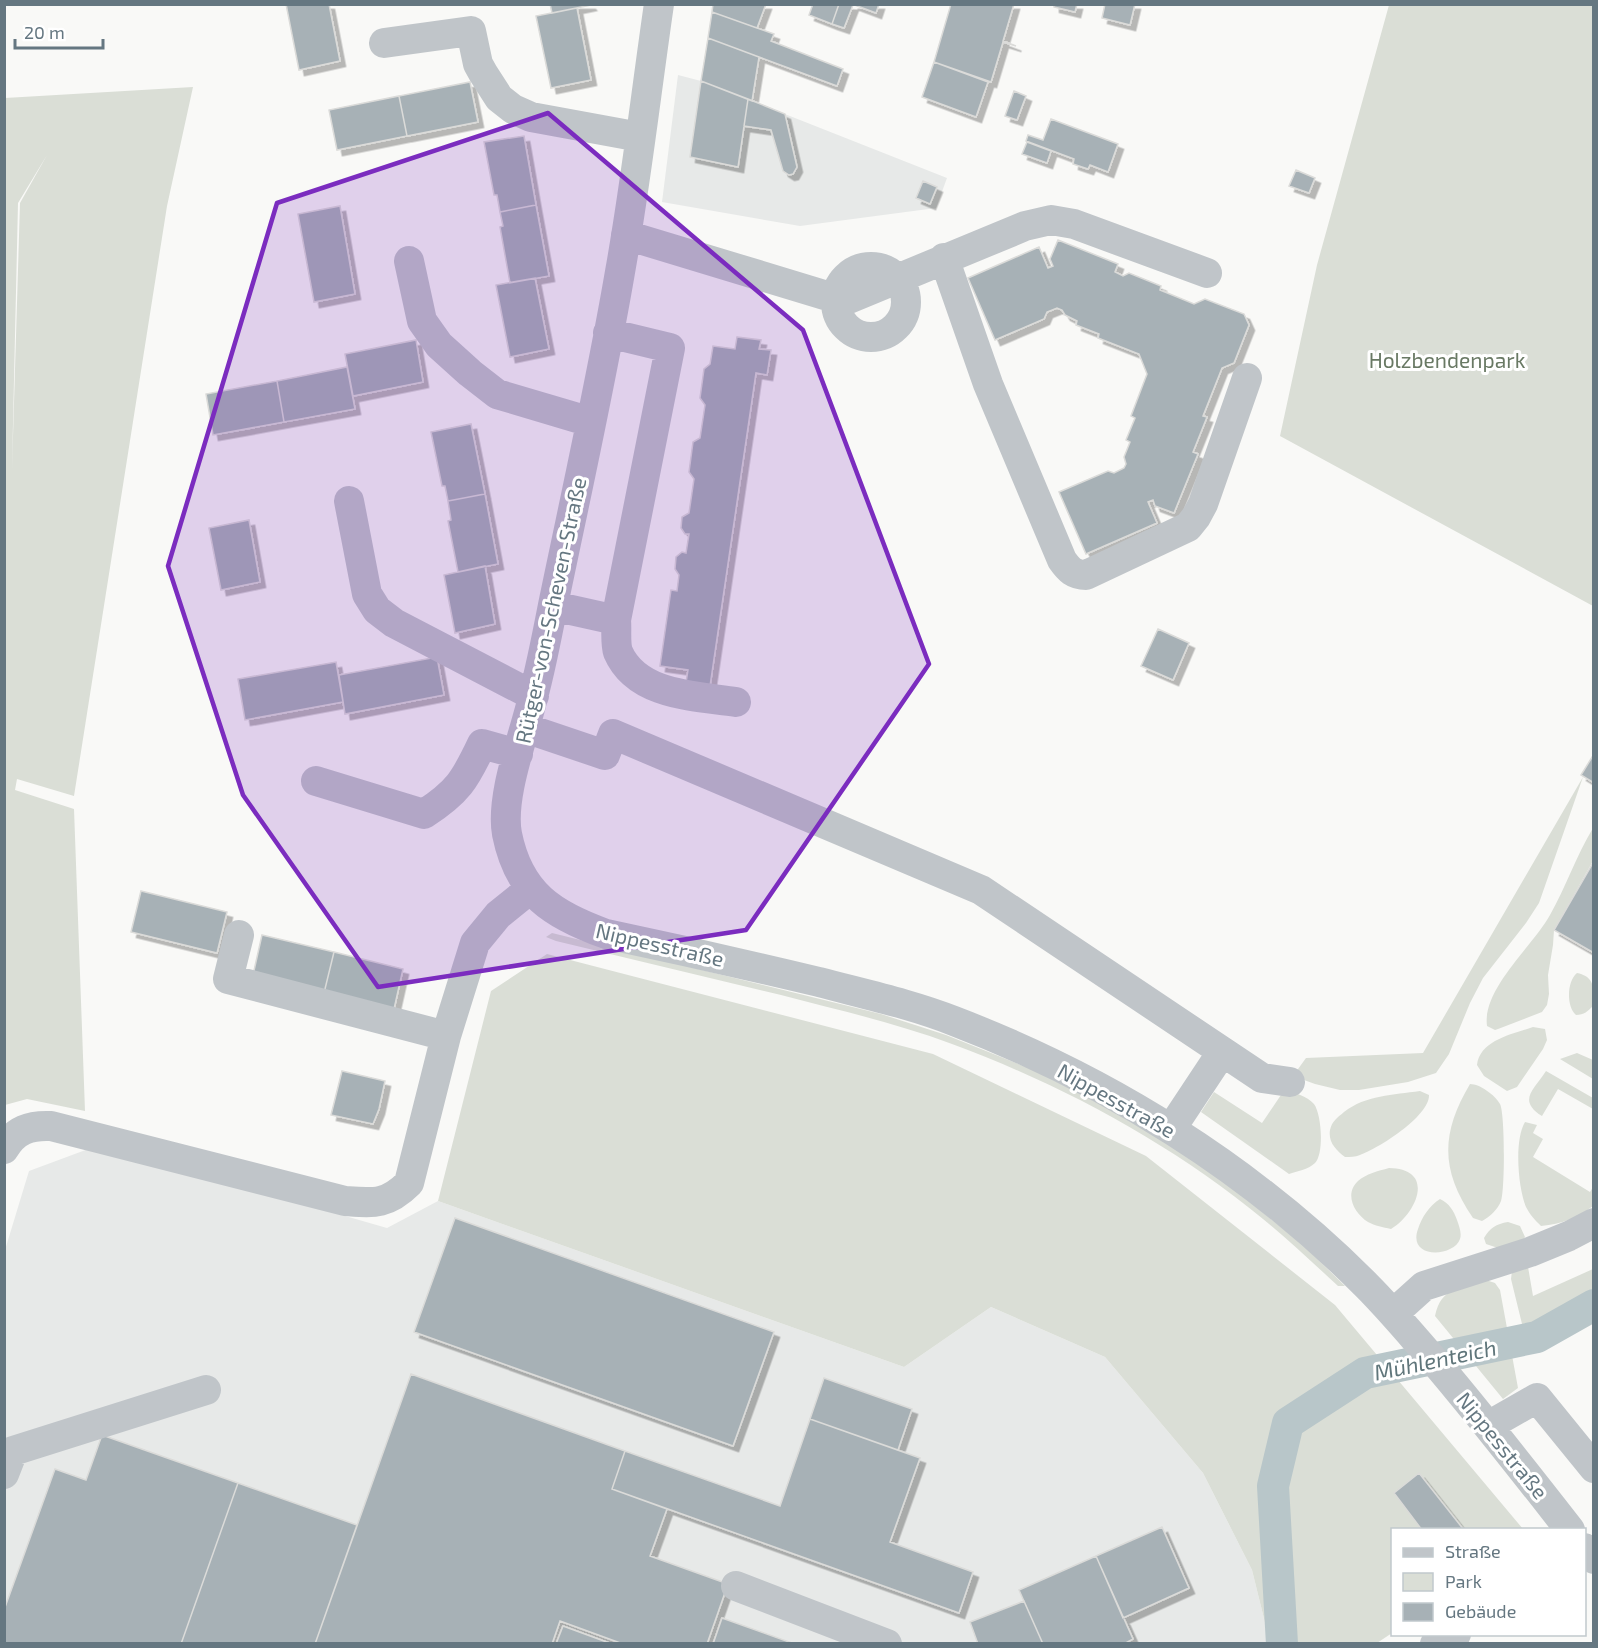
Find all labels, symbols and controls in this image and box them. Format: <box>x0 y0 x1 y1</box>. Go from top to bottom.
scale bar <box>15 12 104 50</box>
text: 20 m <box>24 21 65 43</box>
park label: Holzbendenpark <box>1369 347 1526 372</box>
street label: Rütger-von-Scheven-Straße <box>510 475 590 745</box>
street label: Nippesstraße <box>594 917 726 971</box>
street label: Nippesstraße <box>1054 1057 1180 1143</box>
water label: Mühlenteich <box>1371 1333 1499 1385</box>
street label: Nippesstraße <box>1452 1386 1554 1504</box>
legend <box>1391 1528 1586 1636</box>
text: Straße <box>1445 1540 1501 1562</box>
text: Park <box>1445 1570 1482 1592</box>
text: Gebäude <box>1445 1600 1516 1622</box>

